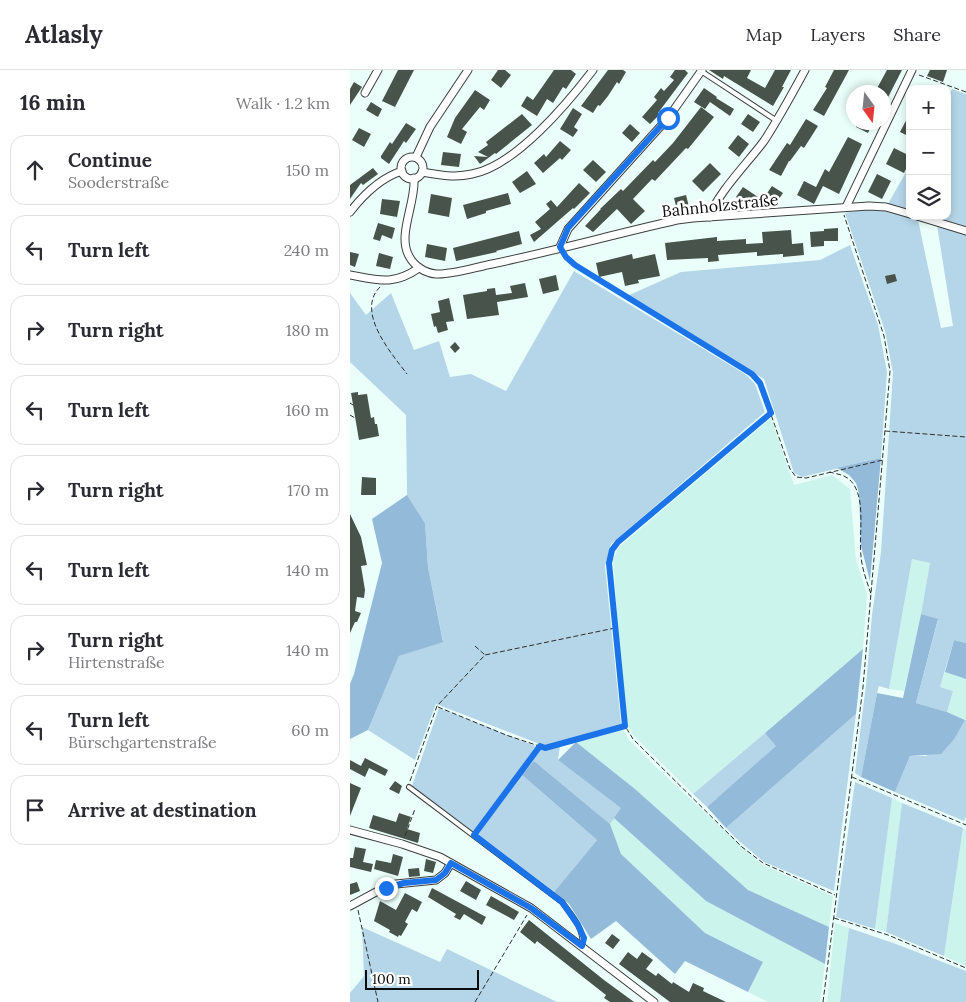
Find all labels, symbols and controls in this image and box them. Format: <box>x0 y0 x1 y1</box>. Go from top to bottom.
text: Atlasly <box>25 19 103 50</box>
text: Map <box>746 23 782 46</box>
text: Layers <box>810 23 865 46</box>
text: Share <box>893 23 941 46</box>
north arrow <box>846 85 891 130</box>
map controls <box>906 85 951 220</box>
button: + <box>906 85 951 130</box>
text: 16 min <box>20 89 86 116</box>
text: Walk · 1.2 km <box>236 93 330 113</box>
route start <box>657 107 680 130</box>
button: − <box>906 130 951 175</box>
text: Continue <box>68 148 152 172</box>
icon: ahead <box>21 156 49 184</box>
text: 150 m <box>286 160 329 180</box>
text: Sooderstraße <box>68 172 169 192</box>
button: layers <box>906 175 951 220</box>
street label: Bahnholzstraße <box>661 189 780 221</box>
icon: left <box>21 236 49 264</box>
text: Turn left <box>68 238 149 262</box>
text: 240 m <box>284 240 329 260</box>
icon: right <box>21 316 49 344</box>
text: Turn right <box>68 318 164 342</box>
text: 180 m <box>286 320 329 340</box>
icon: left <box>21 396 49 424</box>
text: Turn left <box>68 398 149 422</box>
text: 160 m <box>285 400 329 420</box>
icon: right <box>21 476 49 504</box>
text: Turn right <box>68 478 164 502</box>
text: 170 m <box>287 480 329 500</box>
icon: left <box>21 556 49 584</box>
text: Turn left <box>68 558 149 582</box>
text: 140 m <box>286 560 329 580</box>
text: Turn right <box>68 628 164 652</box>
icon: right <box>21 636 49 664</box>
text: 140 m <box>286 640 329 660</box>
text: Hirtenstraße <box>68 652 165 672</box>
text: Turn left <box>68 708 149 732</box>
icon: left <box>21 716 49 744</box>
text: 60 m <box>291 720 329 740</box>
text: Bürschgartenstraße <box>68 732 217 752</box>
icon: arrive <box>21 796 49 824</box>
text: Arrive at destination <box>68 798 257 822</box>
route end <box>375 877 398 900</box>
scale bar <box>365 967 479 990</box>
text: 100 m <box>372 970 411 988</box>

